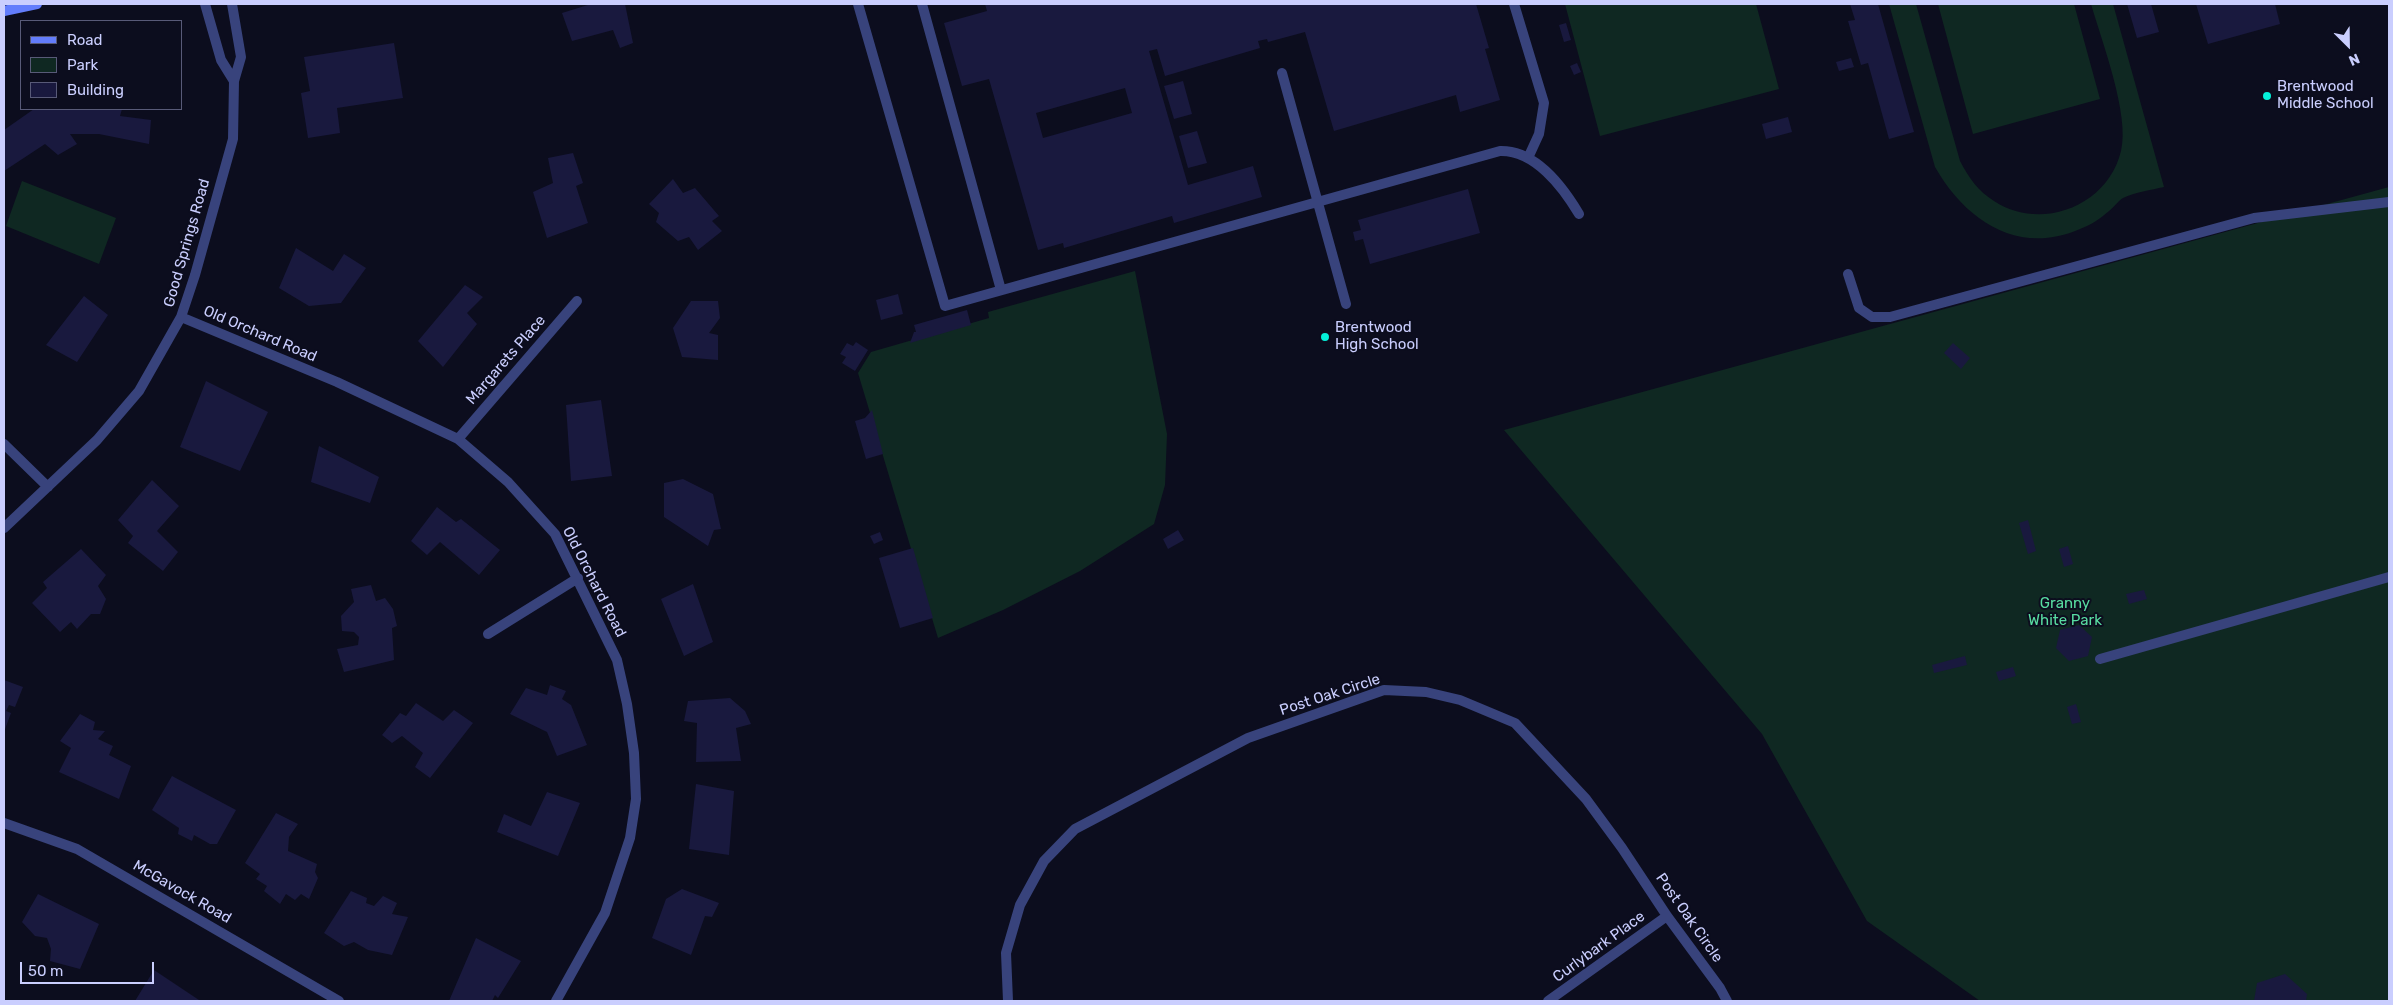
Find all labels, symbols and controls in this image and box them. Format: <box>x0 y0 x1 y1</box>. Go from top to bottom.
legend <box>20 20 182 110</box>
north arrow <box>2323 20 2373 70</box>
text: Road <box>67 31 103 49</box>
text: N <box>2346 49 2362 69</box>
text: Park <box>67 56 98 74</box>
place label: Brentwood Middle School <box>2277 78 2374 113</box>
text: Building <box>67 81 124 99</box>
marker: Brentwood Middle School <box>2261 90 2273 102</box>
street label: Good Springs Road <box>160 177 214 309</box>
street label: Old Orchard Road <box>201 302 319 366</box>
street label: Margarets Place <box>462 312 550 408</box>
place label: Brentwood High School <box>1335 319 1419 354</box>
marker: Brentwood High School <box>1319 331 1331 343</box>
street label: Old Orchard Road <box>558 524 630 640</box>
park label: Granny White Park <box>2028 595 2102 630</box>
street label: Post Oak Circle <box>1277 670 1383 720</box>
street label: McGavock Road <box>130 857 234 927</box>
street label: Post Oak Circle <box>1652 870 1726 966</box>
street label: Curlybark Place <box>1550 908 1648 986</box>
scale bar <box>22 952 156 984</box>
text: 50 m <box>28 962 63 980</box>

